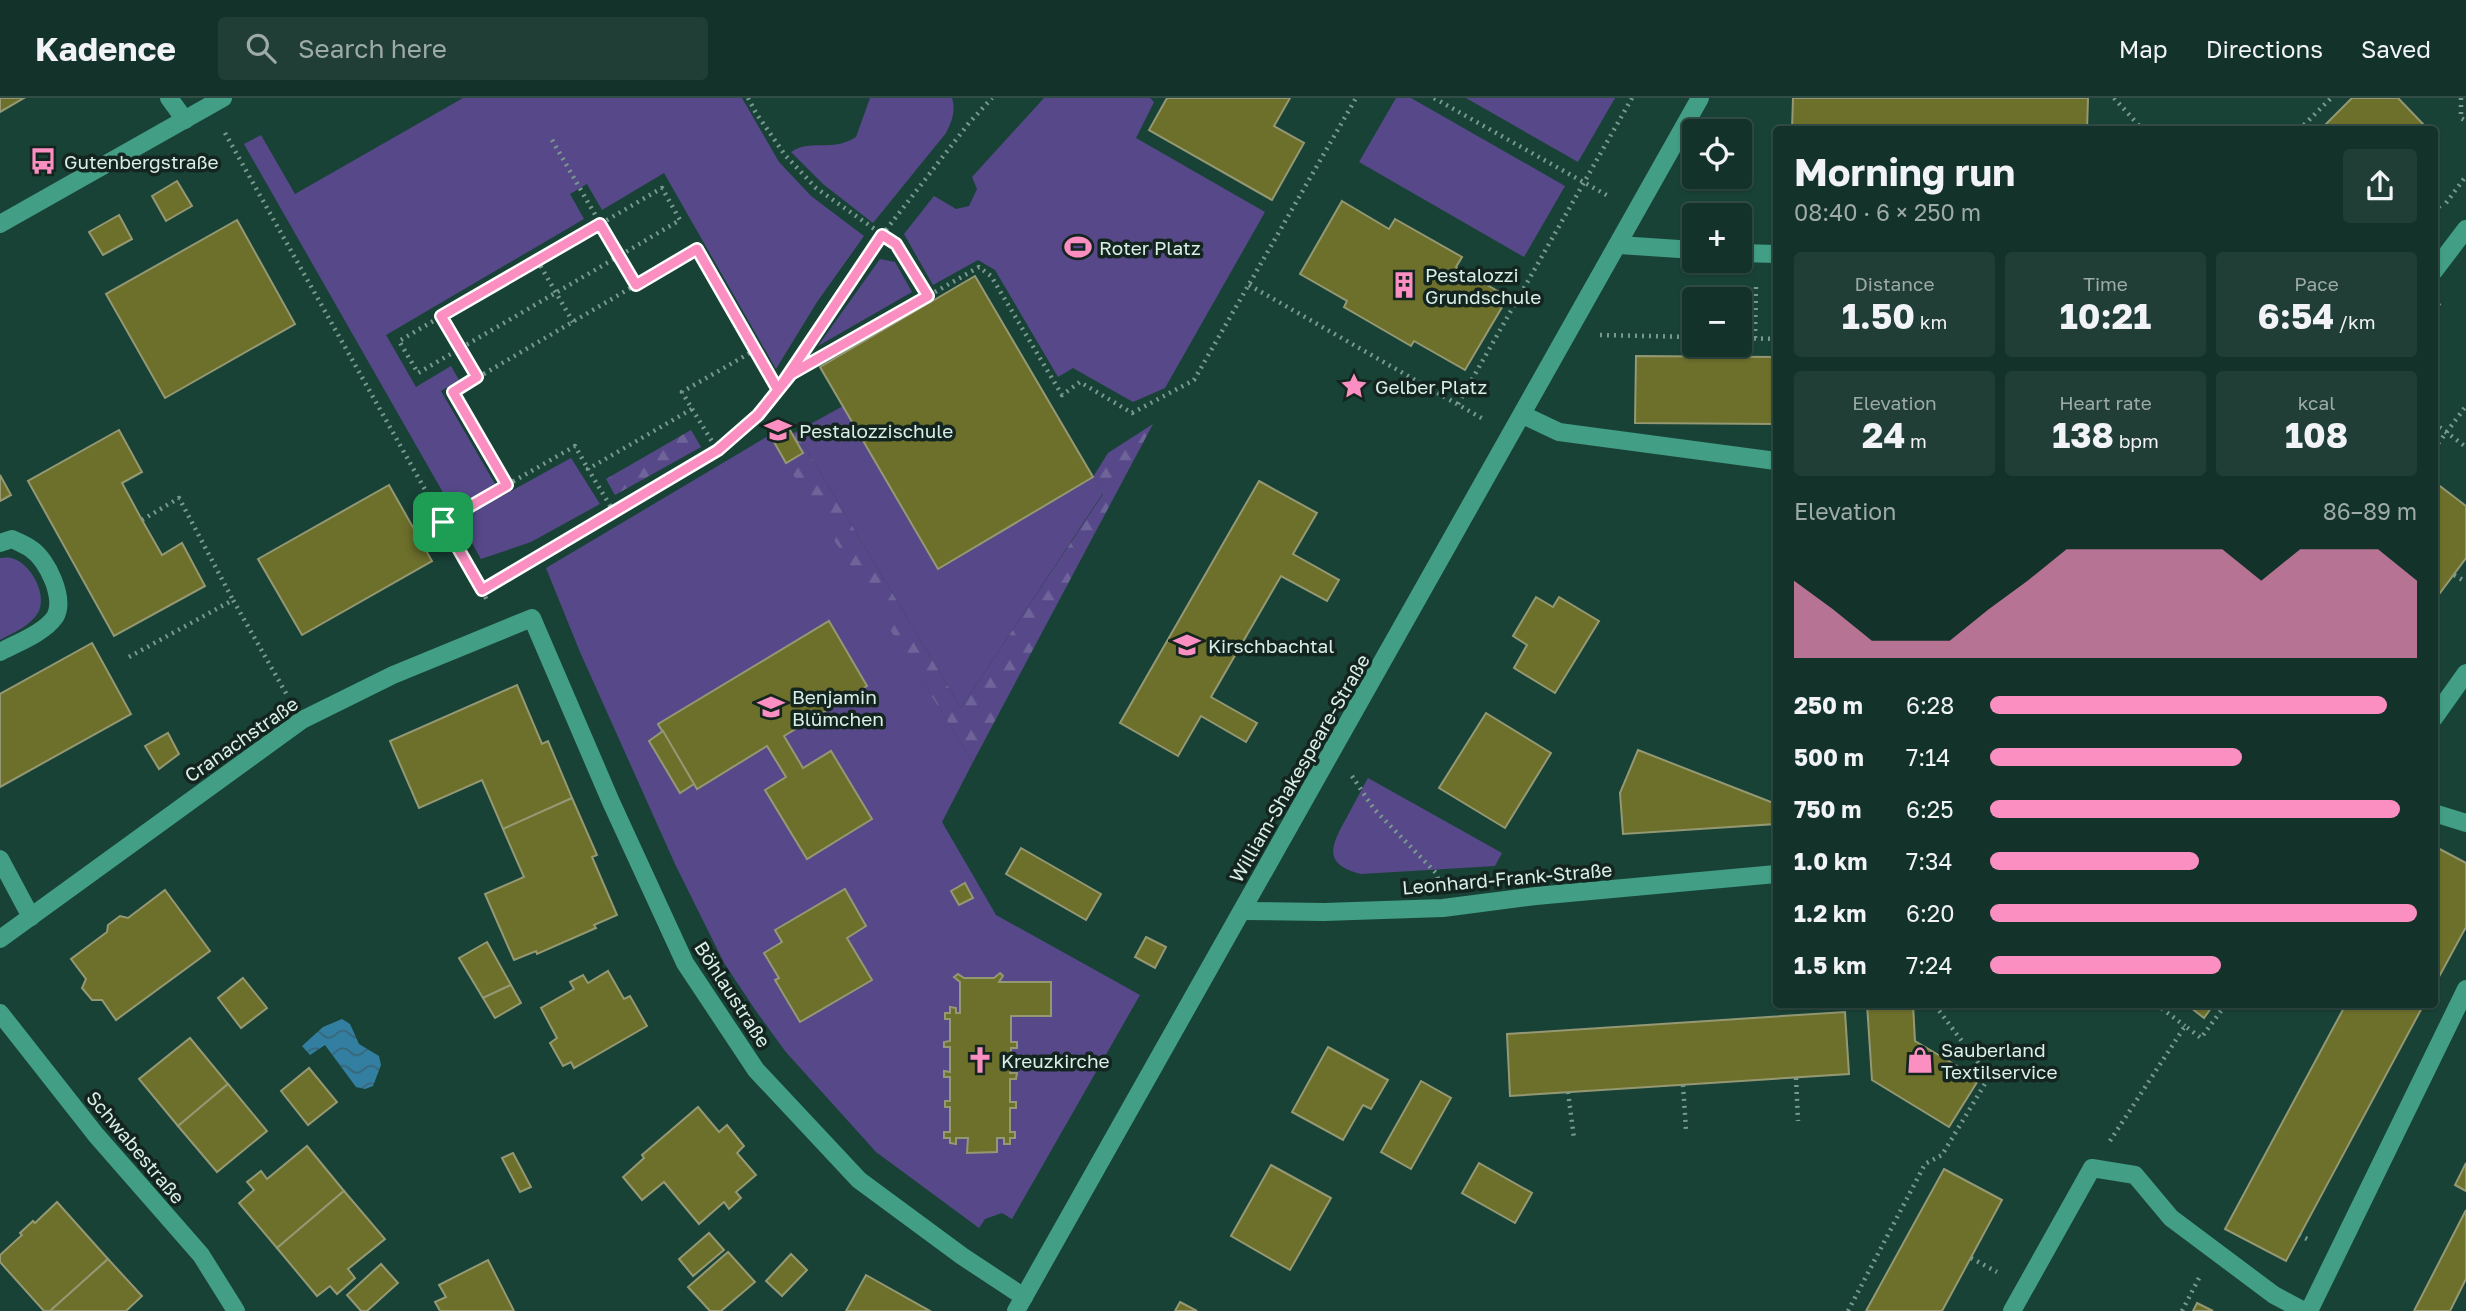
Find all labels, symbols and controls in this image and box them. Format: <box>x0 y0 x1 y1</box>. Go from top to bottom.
search box <box>218 17 708 80</box>
text: Kadence <box>35 29 176 68</box>
icon: search <box>242 29 280 67</box>
text: Search here <box>298 33 447 64</box>
text: Map <box>2119 34 2168 63</box>
text: Directions <box>2206 34 2323 63</box>
text: Saved <box>2361 34 2431 63</box>
map controls <box>1682 119 1752 357</box>
button: locate <box>1682 119 1752 189</box>
bus stop icon: Gutenbergstraße <box>28 146 58 176</box>
text: Morning run <box>1794 149 2015 194</box>
button: share <box>2343 149 2417 223</box>
place label: Gutenbergstraße <box>64 150 218 173</box>
text: 08:40 · 6 × 250 m <box>1794 198 1981 226</box>
button: + <box>1682 203 1752 273</box>
sports icon: Roter Platz <box>1063 232 1093 262</box>
place label: Roter Platz <box>1099 236 1201 259</box>
place label: Pestalozzi Grundschule <box>1425 263 1541 308</box>
building icon: Pestalozzi Grundschule <box>1389 270 1419 300</box>
text: Distance <box>1855 272 1934 295</box>
text: Time <box>2083 272 2128 295</box>
text: Pace <box>2294 272 2339 295</box>
button: − <box>1682 287 1752 357</box>
text: 1.50 <box>1842 295 1915 337</box>
text: 10:21 <box>2060 295 2151 337</box>
text: 6:54 <box>2257 295 2334 337</box>
text: km <box>1915 310 1947 333</box>
text: /km <box>2334 310 2376 333</box>
place icon: Gelber Platz <box>1339 371 1369 401</box>
place label: Gelber Platz <box>1375 375 1487 398</box>
text: Elevation <box>1852 391 1937 414</box>
text: Heart rate <box>2059 391 2152 414</box>
text: kcal <box>2298 391 2335 414</box>
text: 24 <box>1862 414 1905 456</box>
text: 138 <box>2052 414 2114 456</box>
text: 108 <box>2285 414 2348 456</box>
school or university icon: Pestalozzischule <box>763 415 793 445</box>
place label: Pestalozzischule <box>799 419 953 442</box>
text: m <box>1905 429 1927 452</box>
text: bpm <box>2114 429 2159 452</box>
pin <box>413 492 473 552</box>
text: Elevation <box>1794 497 1896 525</box>
text: 86–89 m <box>2323 497 2417 525</box>
icon: arrive <box>424 503 462 541</box>
school or university icon: Kirschbachtal <box>1172 630 1202 660</box>
place label: Kirschbachtal <box>1208 634 1334 657</box>
street label: William-Shakespeare-Straße <box>1224 650 1374 886</box>
place label: Benjamin Blümchen <box>792 685 884 730</box>
street label: Cranachstraße <box>180 691 302 787</box>
text: 250 m <box>1794 691 1863 719</box>
text: 6:28 <box>1906 691 1954 719</box>
school or university icon: Benjamin Blümchen <box>756 692 786 722</box>
text: 500 m <box>1794 743 1864 771</box>
text: 7:14 <box>1906 743 1950 771</box>
text: 750 m <box>1794 795 1861 823</box>
text: 6:25 <box>1906 795 1954 823</box>
text: 1.0 km <box>1794 847 1867 875</box>
text: 7:34 <box>1906 847 1953 875</box>
street label: Leonhard-Frank-Straße <box>1401 857 1613 899</box>
text: 1.2 km <box>1794 899 1866 927</box>
text: 6:20 <box>1906 899 1954 927</box>
street label: Böhlaustraße <box>690 937 776 1051</box>
text: 1.5 km <box>1794 951 1866 979</box>
text: 7:24 <box>1906 951 1952 979</box>
place label: Sauberland Textilservice <box>1941 1038 2058 1083</box>
church icon: Kreuzkirche <box>965 1045 995 1075</box>
shop icon: Sauberland Textilservice <box>1905 1045 1935 1075</box>
place label: Kreuzkirche <box>1001 1049 1110 1072</box>
street label: Schwabestraße <box>82 1086 190 1208</box>

